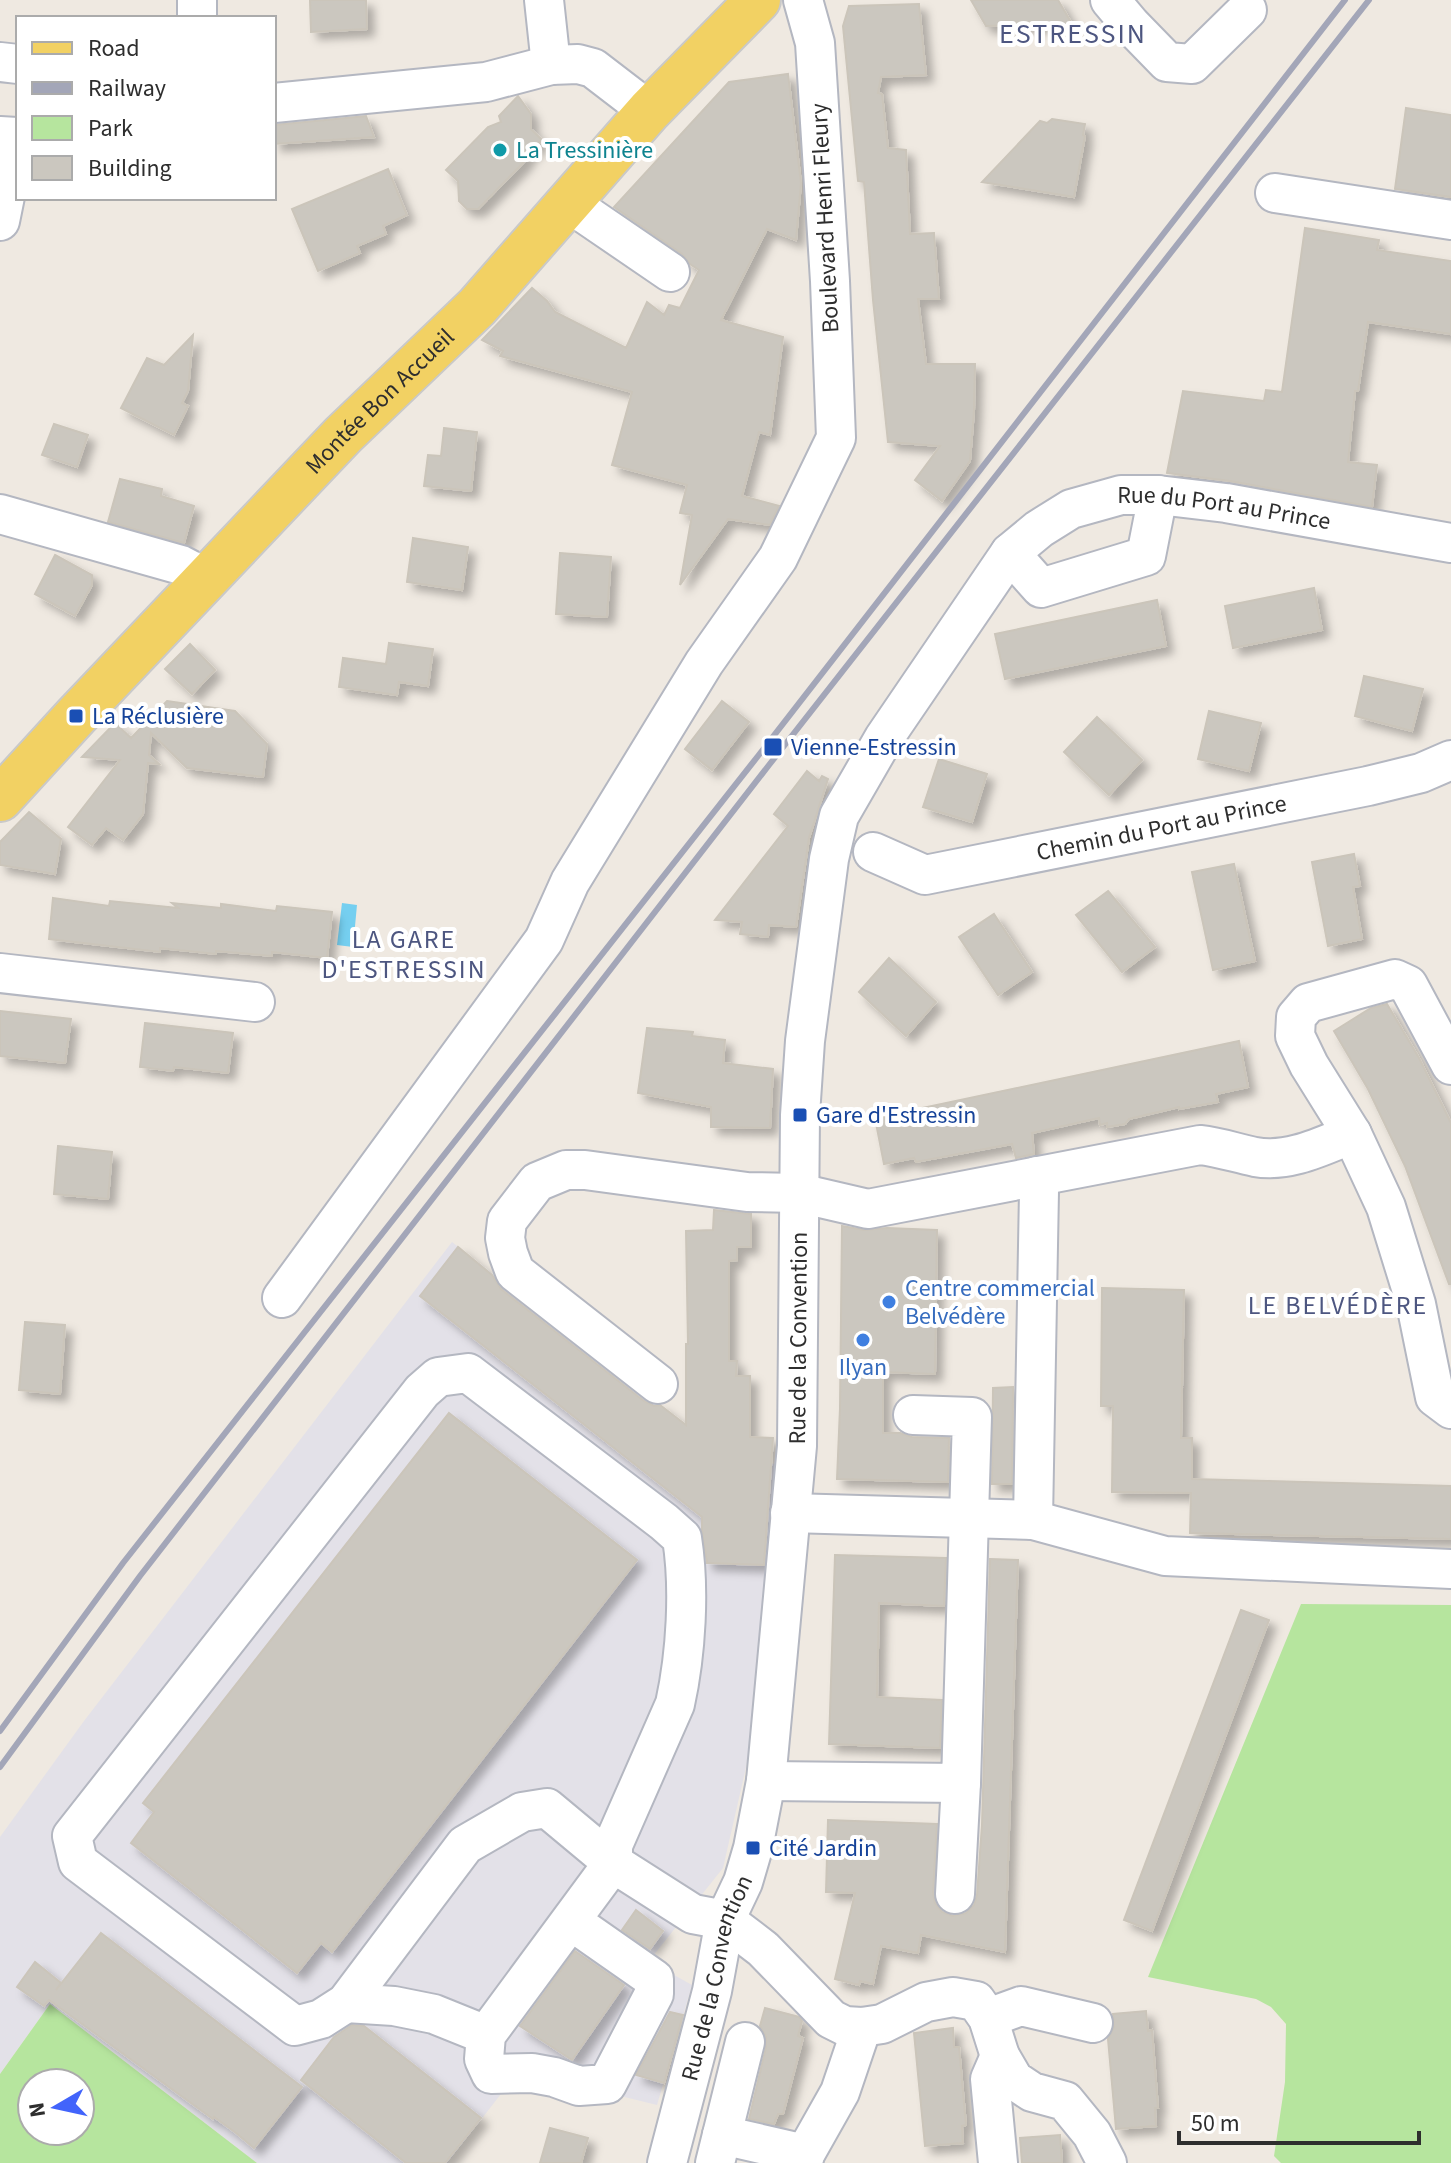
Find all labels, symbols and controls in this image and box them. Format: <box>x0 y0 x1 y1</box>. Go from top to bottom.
district label: ESTRESSIN <box>999 14 1147 54</box>
legend <box>16 16 276 200</box>
text: Road <box>88 31 140 66</box>
text: Railway <box>88 71 166 106</box>
street label: Boulevard Henri Fleury <box>802 102 848 334</box>
text: Park <box>88 111 133 146</box>
place label: La Tressinière <box>516 133 653 168</box>
marker: La Tressinière <box>491 141 509 159</box>
text: Building <box>88 151 172 186</box>
street label: Montée Bon Accueil <box>297 320 462 482</box>
street label: Rue du Port au Prince <box>1117 477 1333 539</box>
place label: La Réclusière <box>92 699 224 734</box>
marker: La Réclusière <box>67 707 85 725</box>
place label: Vienne-Estressin <box>791 730 957 765</box>
marker: Vienne-Estressin <box>762 736 784 758</box>
street label: Chemin du Port au Prince <box>1033 785 1289 870</box>
district label: LA GARE D'ESTRESSIN <box>321 921 487 988</box>
place label: Gare d'Estressin <box>816 1098 976 1133</box>
marker: Gare d'Estressin <box>791 1106 809 1124</box>
street label: Rue de la Convention <box>780 1232 816 1445</box>
place label: Centre commercial Belvédère <box>905 1271 1095 1334</box>
district label: LE BELVÉDÈRE <box>1248 1287 1428 1324</box>
marker: Centre commercial Belvédère <box>880 1293 898 1311</box>
marker: Ilyan <box>854 1331 872 1349</box>
place label: Ilyan <box>839 1350 887 1385</box>
place label: Cité Jardin <box>769 1831 877 1866</box>
marker: Cité Jardin <box>744 1839 762 1857</box>
street label: Rue de la Convention <box>672 1869 762 2085</box>
north arrow <box>16 2067 96 2147</box>
scale bar <box>1179 2095 1419 2145</box>
text: N <box>20 2100 54 2120</box>
text: 50 m <box>1191 2106 1240 2141</box>

